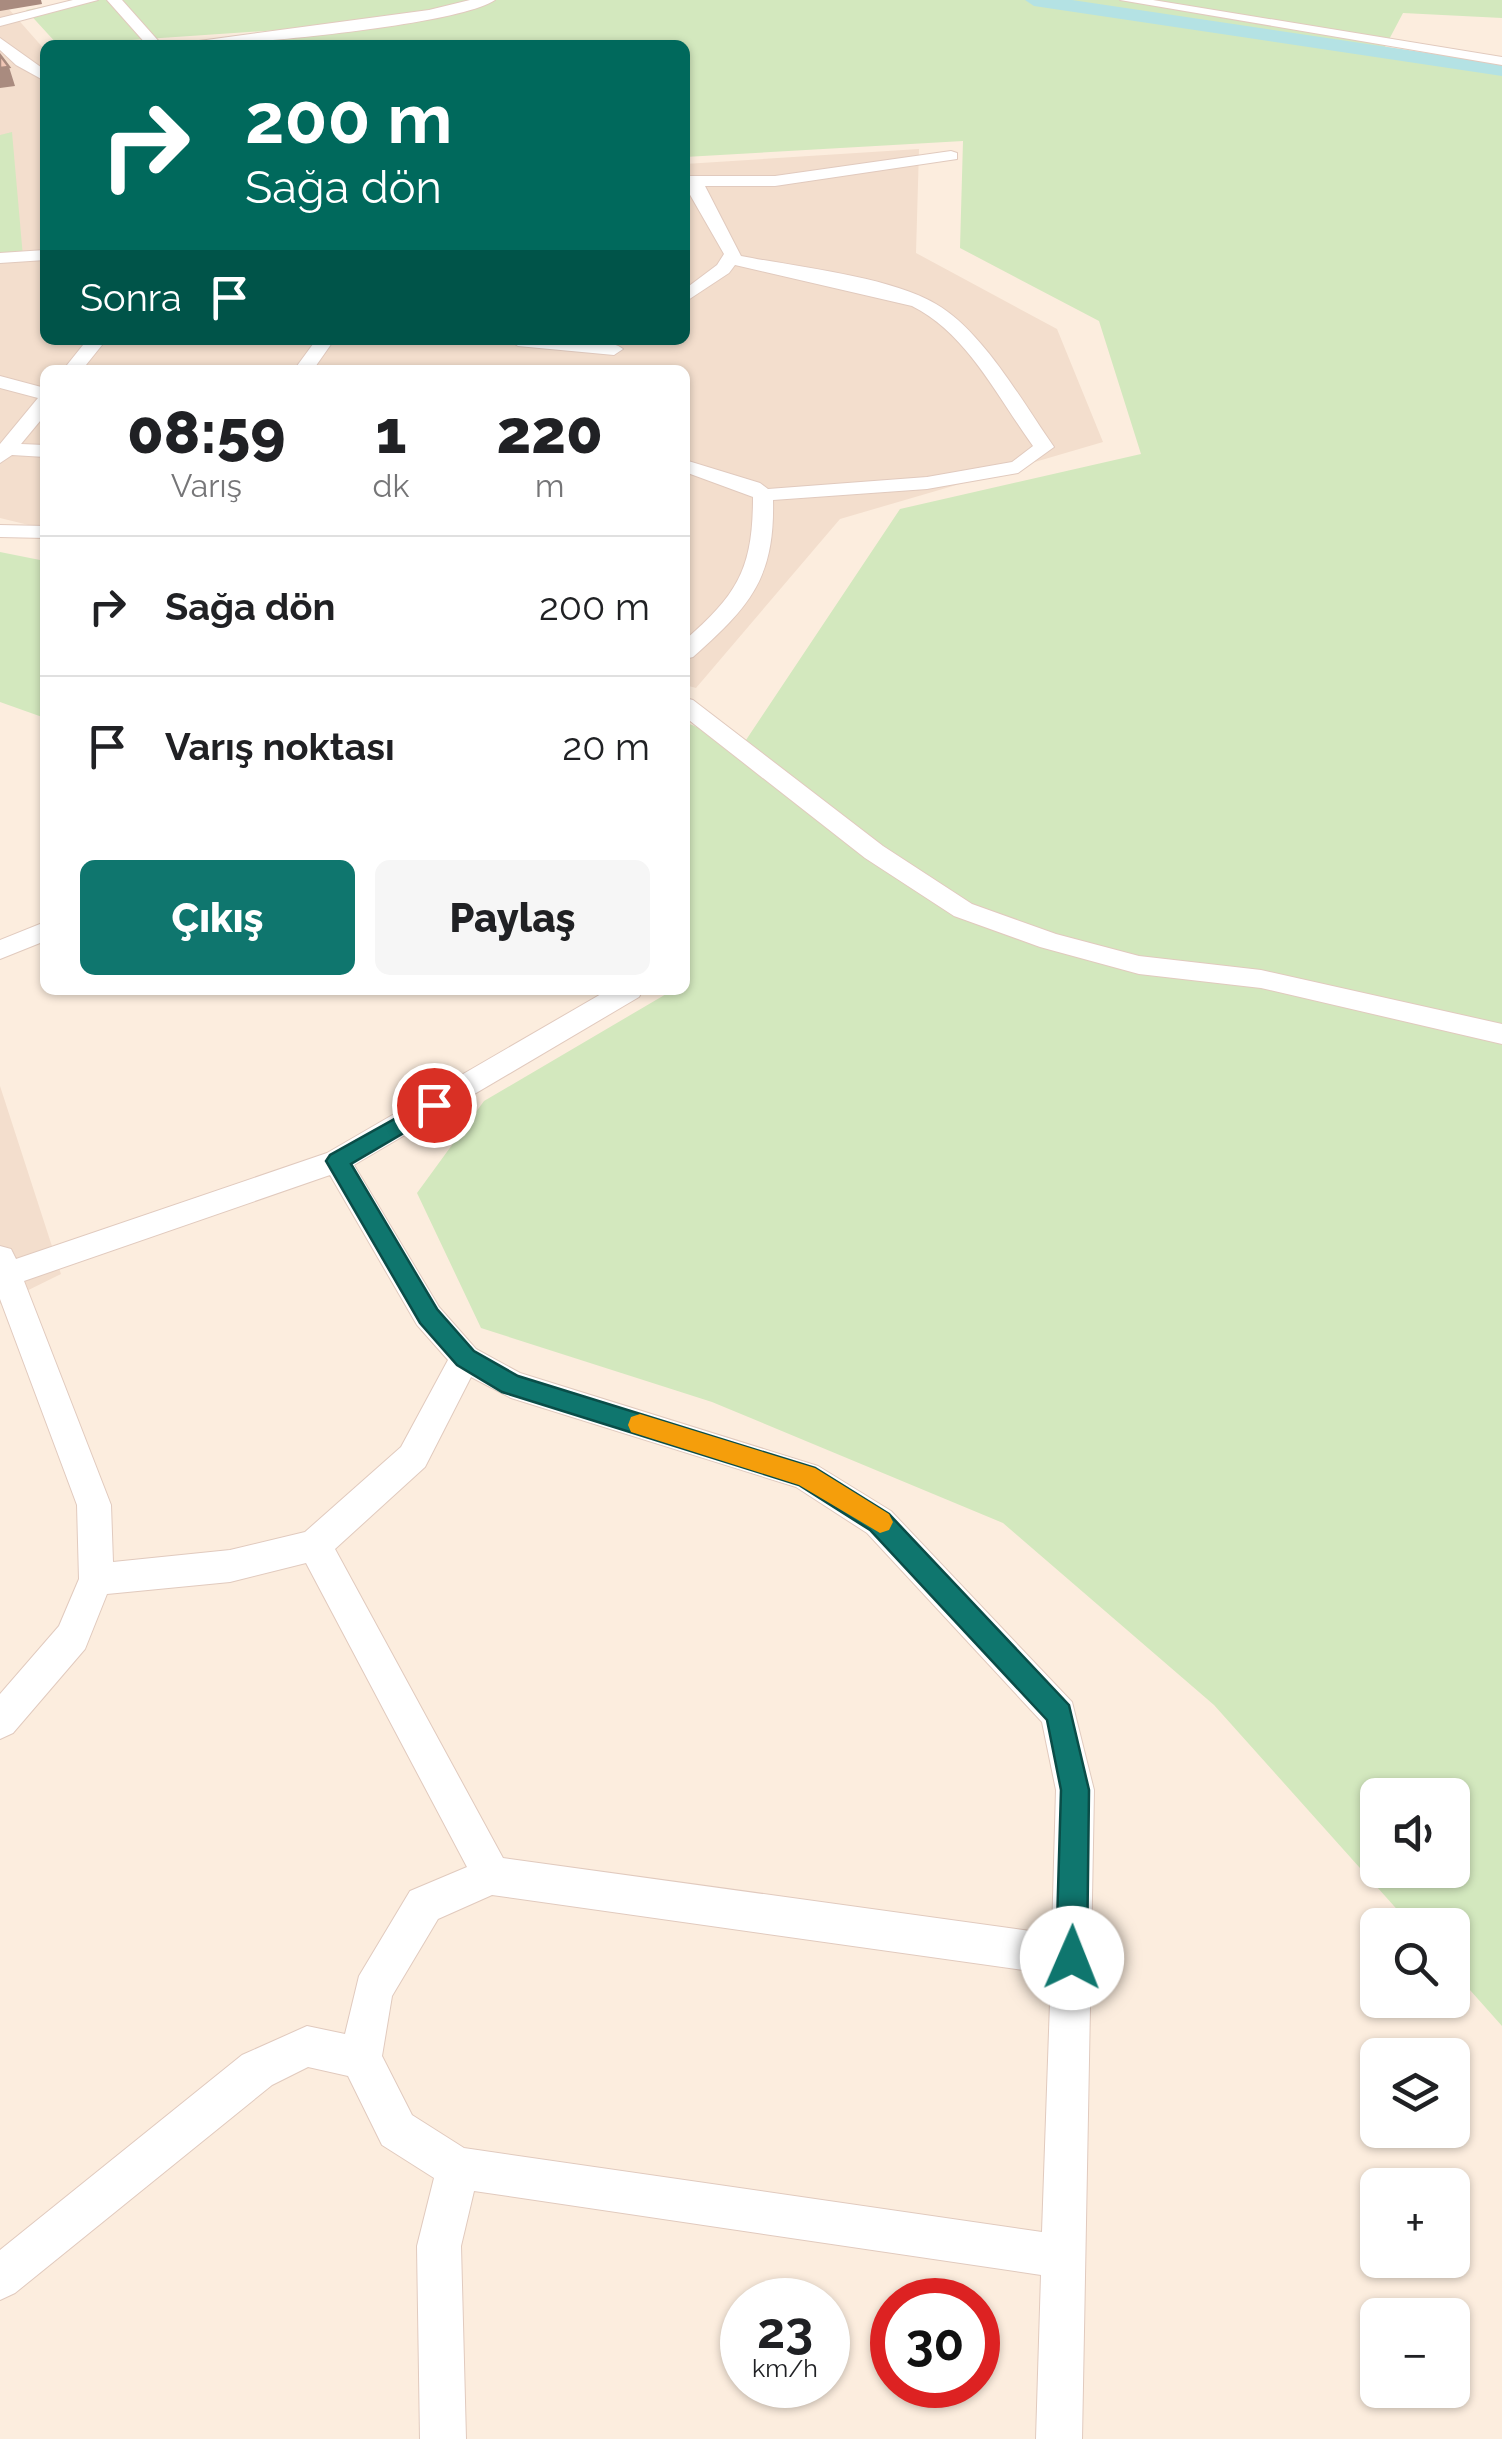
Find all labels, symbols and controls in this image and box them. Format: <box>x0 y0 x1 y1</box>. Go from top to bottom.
text: 200 m <box>245 77 452 159</box>
icon: right <box>80 80 210 210</box>
text: Sağa dön <box>245 161 442 214</box>
icon: arrive <box>202 270 257 325</box>
text: Sonra <box>80 275 182 320</box>
text: 08:59 <box>127 397 286 467</box>
text: 1 <box>375 397 407 467</box>
text: 220 <box>497 397 603 467</box>
text: Varış <box>171 467 242 504</box>
text: dk <box>373 467 409 504</box>
text: m <box>535 467 564 504</box>
icon: right <box>80 579 135 634</box>
text: Sağa dön <box>165 584 336 629</box>
text: 200 m <box>539 584 650 629</box>
icon: arrive <box>80 719 135 774</box>
text: Varış noktası <box>165 724 395 769</box>
text: 20 m <box>562 724 650 769</box>
button: Çıkış <box>80 860 355 975</box>
button: Paylaş <box>375 860 650 975</box>
pin <box>392 1063 477 1148</box>
icon: arrive <box>407 1078 462 1133</box>
map controls <box>1360 1778 1470 2408</box>
button: sound <box>1360 1778 1470 1888</box>
position arrow <box>1020 1906 1124 2010</box>
button: search <box>1360 1908 1470 2018</box>
button: layers <box>1360 2038 1470 2148</box>
button: + <box>1360 2168 1470 2278</box>
speed limit sign: 30 <box>870 2278 1000 2408</box>
button: − <box>1360 2298 1470 2408</box>
text: 23 <box>757 2301 813 2360</box>
text: km/h <box>752 2353 818 2383</box>

